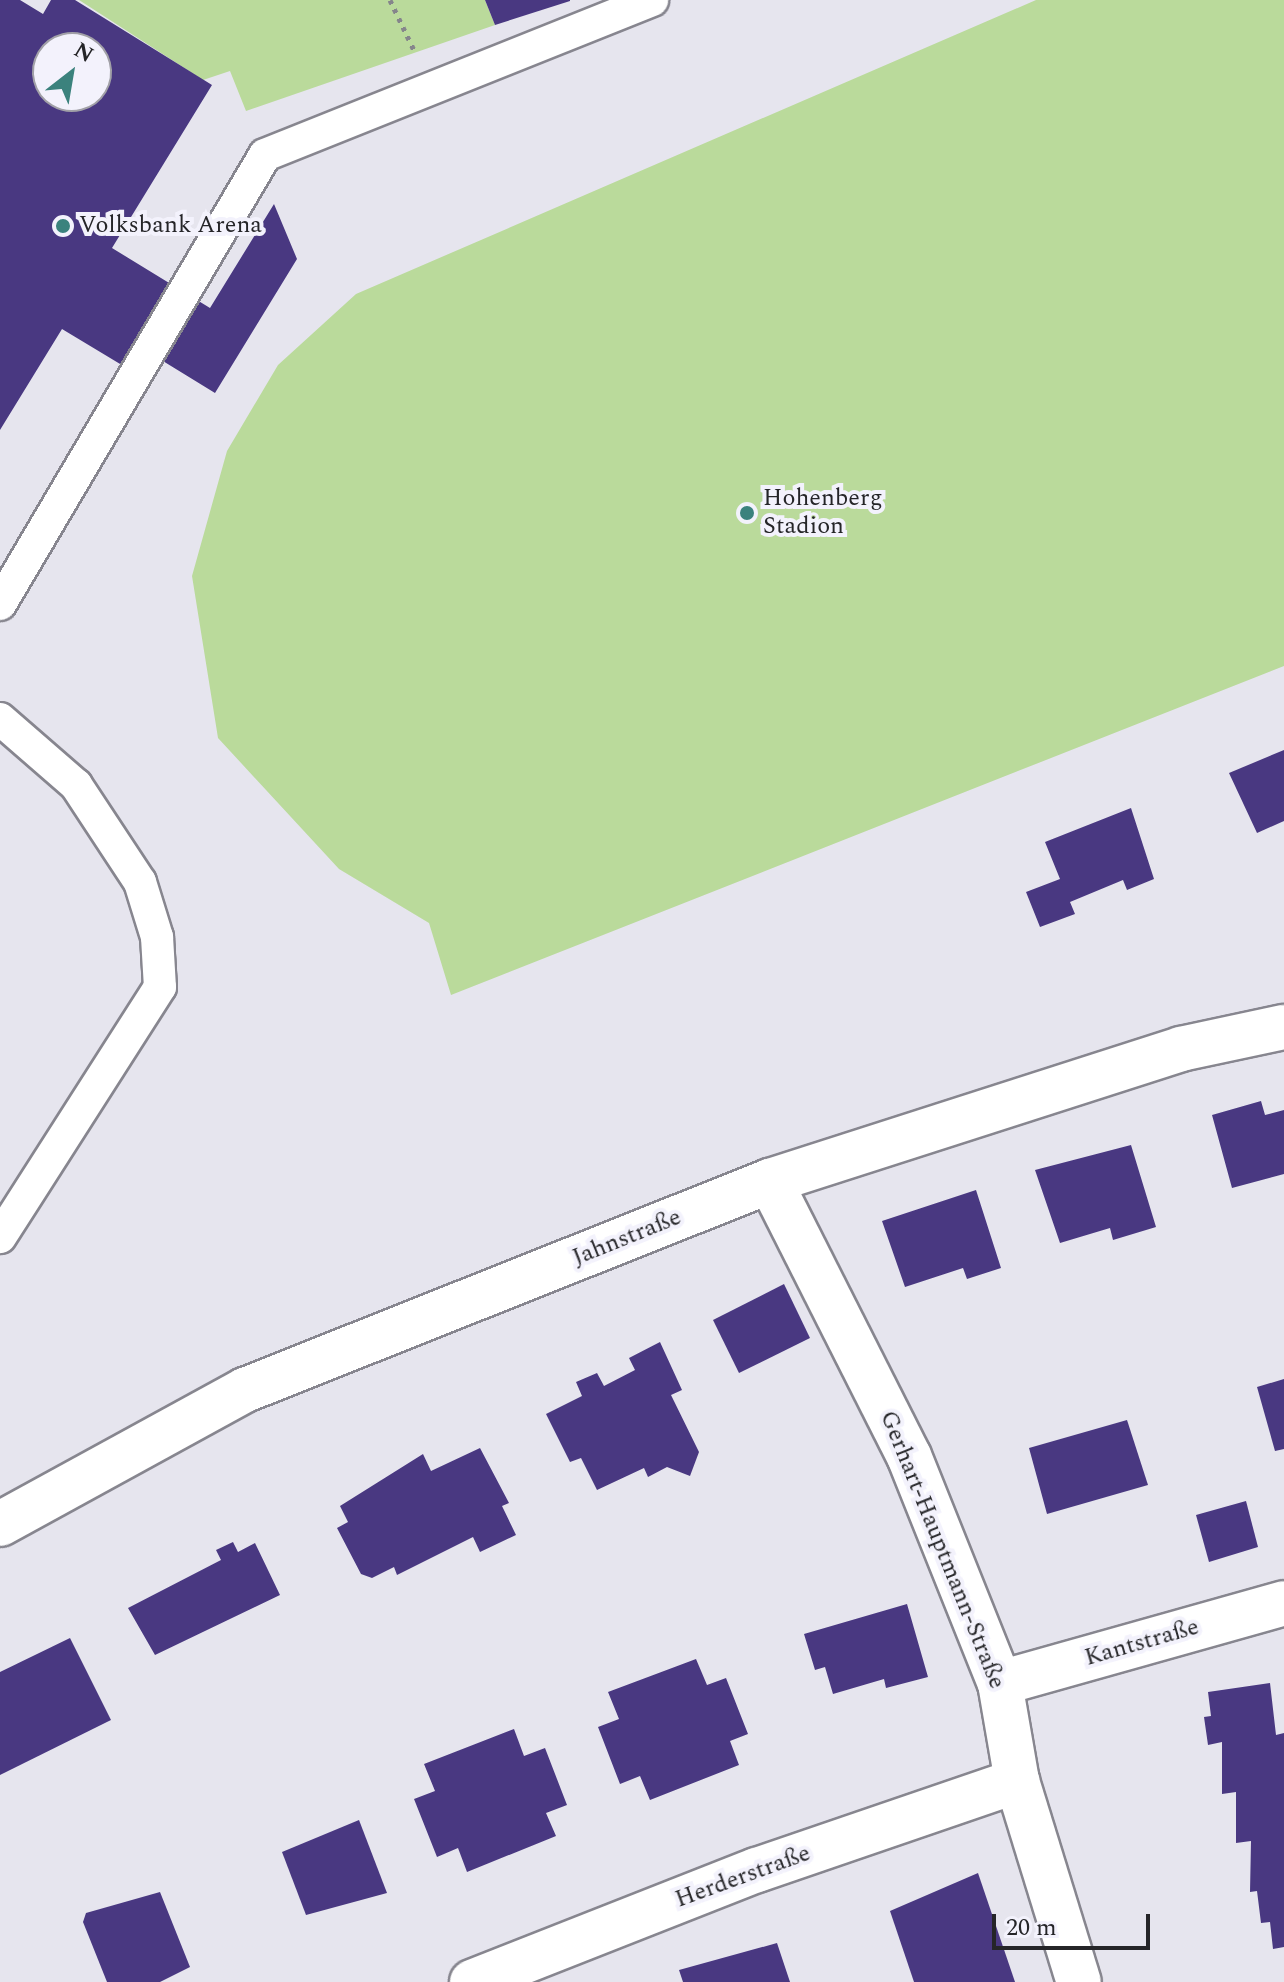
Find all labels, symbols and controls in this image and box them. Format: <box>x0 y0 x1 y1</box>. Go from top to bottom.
north arrow <box>32 32 112 112</box>
text: N <box>67 34 100 71</box>
place label: Volksbank Arena <box>79 212 262 240</box>
marker: Volksbank Arena <box>54 217 72 235</box>
place label: Hohenberg Stadion <box>763 485 883 541</box>
marker: Hohenberg Stadion <box>738 504 756 522</box>
street label: Jahnstraße <box>568 1203 686 1273</box>
street label: Gerhart-Hauptmann-Straße <box>873 1407 1011 1693</box>
street label: Kantstraße <box>1082 1613 1202 1673</box>
street label: Herderstraße <box>672 1839 814 1915</box>
scale bar <box>996 1898 1154 1948</box>
text: 20 m <box>1006 1910 1057 1946</box>

